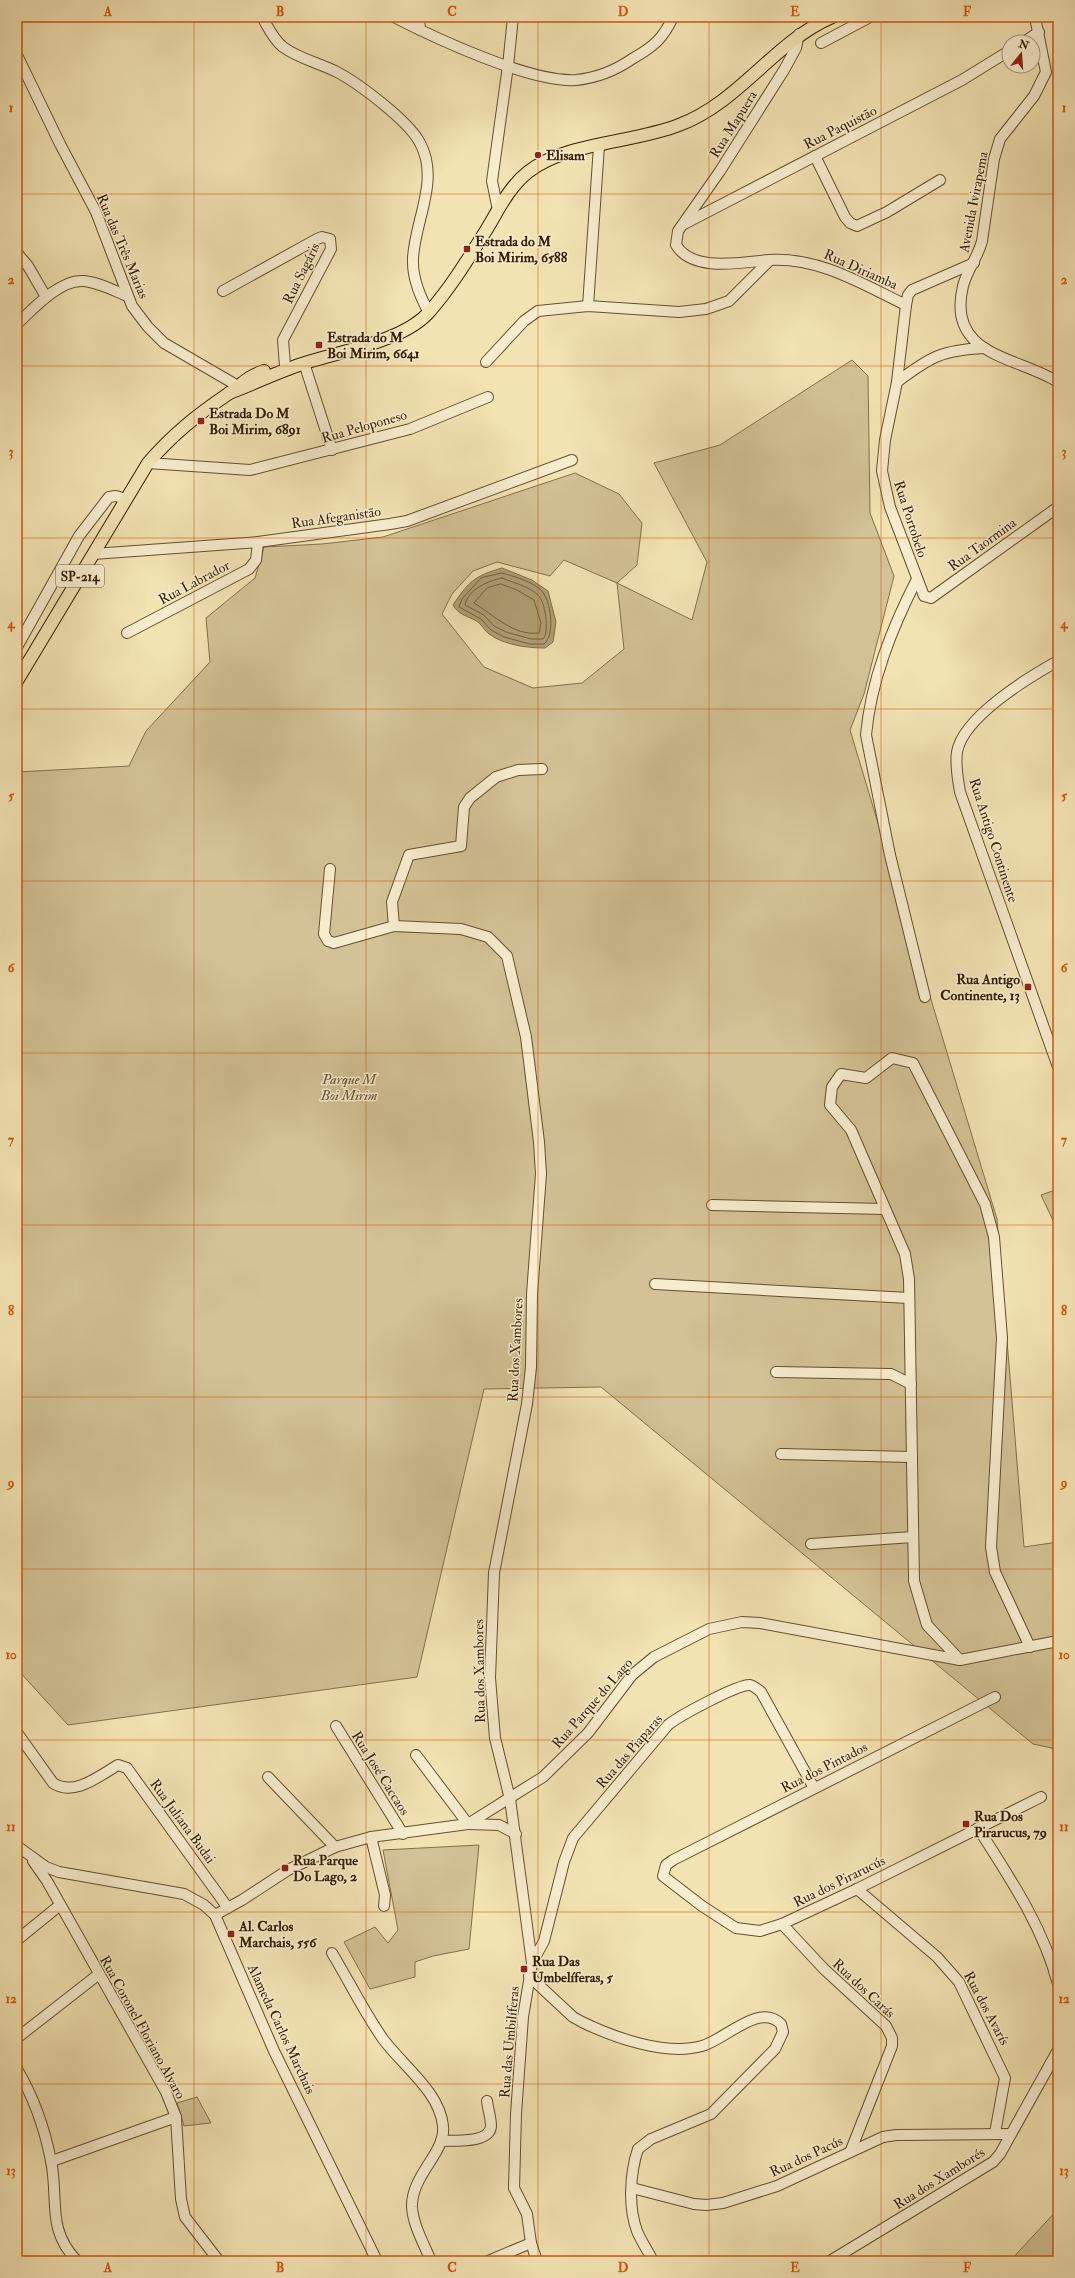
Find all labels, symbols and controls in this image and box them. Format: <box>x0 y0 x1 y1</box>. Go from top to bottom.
text: A <box>103 4 113 20</box>
text: B <box>276 4 284 20</box>
text: C <box>447 4 457 20</box>
text: D <box>618 4 629 20</box>
text: E <box>790 4 800 20</box>
text: F <box>963 4 972 20</box>
north arrow <box>1001 34 1041 74</box>
text: N <box>1016 37 1031 53</box>
street label: Rua Mapuera <box>706 87 762 162</box>
text: 1 <box>9 100 14 116</box>
text: 1 <box>1062 100 1067 116</box>
street label: Rua Paquistão <box>801 102 880 153</box>
place label: Elisam <box>546 147 585 164</box>
marker: Elisam <box>533 150 543 160</box>
street label: Avenida Ivirapema <box>955 150 993 255</box>
street label: Rua das Três Marias <box>93 191 152 302</box>
place label: Estrada do M Boi Mirim, 6588 <box>475 233 568 266</box>
street label: Rua Sagáris <box>279 240 324 307</box>
marker: Estrada do M Boi Mirim, 6588 <box>462 244 472 254</box>
street label: Rua Diriamba <box>821 246 901 293</box>
text: 2 <box>8 272 15 288</box>
text: 2 <box>1061 272 1068 288</box>
place label: Estrada do M Boi Mirim, 6641 <box>327 329 420 362</box>
marker: Estrada do M Boi Mirim, 6641 <box>314 340 324 350</box>
place label: Estrada Do M Boi Mirim, 6891 <box>209 405 301 438</box>
street label: Rua Peloponeso <box>319 406 409 448</box>
marker: Estrada Do M Boi Mirim, 6891 <box>196 416 206 426</box>
text: 3 <box>9 444 14 460</box>
text: 3 <box>1062 444 1067 460</box>
street label: Rua Portobelo <box>890 479 931 560</box>
street label: Rua Afeganistão <box>290 503 382 532</box>
street label: Rua Taormina <box>945 514 1020 575</box>
street label: Rua Labrador <box>156 556 234 608</box>
road number: SP-214 <box>56 565 104 587</box>
text: 4 <box>6 616 15 632</box>
text: 4 <box>1059 616 1068 632</box>
street label: Rua Antigo Continente <box>965 776 1022 905</box>
text: 5 <box>8 788 14 804</box>
text: 5 <box>1061 788 1067 804</box>
text: 6 <box>8 960 16 976</box>
text: 6 <box>1061 960 1069 976</box>
place label: Rua Antigo Continente, 13 <box>940 971 1020 1004</box>
marker: Rua Antigo Continente, 13 <box>1023 982 1033 992</box>
park label: Parque M Boi Mirim <box>320 1071 377 1104</box>
text: 7 <box>8 1132 15 1148</box>
text: 7 <box>1061 1132 1068 1148</box>
street label: Rua dos Xambores <box>504 1297 527 1402</box>
text: 8 <box>8 1303 14 1319</box>
text: 8 <box>1061 1303 1067 1319</box>
text: 9 <box>6 1475 15 1491</box>
text: 9 <box>1059 1475 1068 1491</box>
street label: Rua dos Xambores <box>470 1619 489 1723</box>
text: 10 <box>5 1647 17 1663</box>
text: 10 <box>1058 1647 1070 1663</box>
street label: Rua Parque do Lago <box>549 1654 636 1752</box>
street label: Rua das Piaparas <box>593 1711 667 1792</box>
street label: Rua José Caccaos <box>348 1728 413 1819</box>
street label: Rua dos Pintados <box>778 1738 871 1797</box>
street label: Rua Juliana Budai <box>146 1776 219 1867</box>
place label: Rua Dos Pirarucus, 79 <box>974 1808 1047 1841</box>
text: 11 <box>6 1819 16 1835</box>
marker: Rua Dos Pirarucus, 79 <box>961 1819 971 1829</box>
text: 11 <box>1059 1819 1069 1835</box>
place label: Rua Parque Do Lago, 2 <box>293 1852 358 1886</box>
street label: Rua dos Pirarucús <box>790 1852 888 1911</box>
marker: Rua Parque Do Lago, 2 <box>280 1863 290 1873</box>
place label: Al. Carlos Marchais, 556 <box>238 1918 317 1951</box>
marker: Al. Carlos Marchais, 556 <box>226 1929 236 1939</box>
street label: Rua Coronel Floriano Alvaro <box>96 1953 189 2102</box>
place label: Rua Das Umbelíferas, 5 <box>532 1953 614 1986</box>
street label: Rua dos Carás <box>829 1955 898 2022</box>
street label: Alameda Carlos Marchais <box>244 1961 319 2097</box>
marker: Rua Das Umbelíferas, 5 <box>519 1964 529 1974</box>
street label: Rua dos Avarís <box>960 1968 1013 2048</box>
street label: Rua das Umbilíferas <box>496 1985 523 2099</box>
text: 12 <box>5 1991 17 2007</box>
text: 12 <box>1058 1991 1070 2007</box>
street label: Rua dos Pacús <box>767 2132 846 2181</box>
street label: Rua dos Xamborés <box>891 2144 988 2213</box>
text: 13 <box>6 2163 16 2179</box>
text: 13 <box>1059 2163 1069 2179</box>
text: A <box>103 2260 113 2276</box>
text: B <box>276 2260 284 2276</box>
text: C <box>447 2260 457 2276</box>
text: D <box>618 2260 629 2276</box>
text: E <box>790 2260 800 2276</box>
text: F <box>963 2260 972 2276</box>

